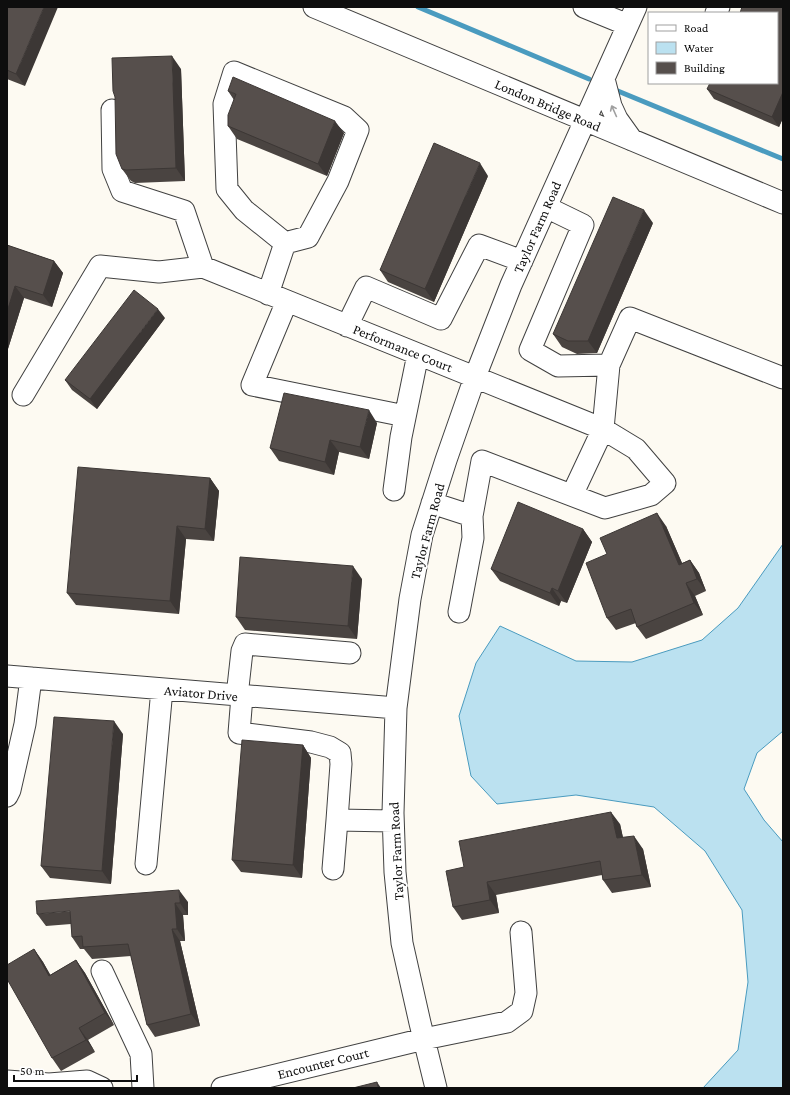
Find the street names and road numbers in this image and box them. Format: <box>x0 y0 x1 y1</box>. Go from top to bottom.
street label: London Bridge Road <box>493 75 604 135</box>
street label: Taylor Farm Road <box>510 178 565 275</box>
street label: Performance Court <box>351 321 455 375</box>
street label: Taylor Farm Road <box>407 481 448 581</box>
street label: Aviator Drive <box>164 682 238 704</box>
street label: Taylor Farm Road <box>385 801 407 901</box>
street label: Encounter Court <box>276 1044 371 1082</box>

